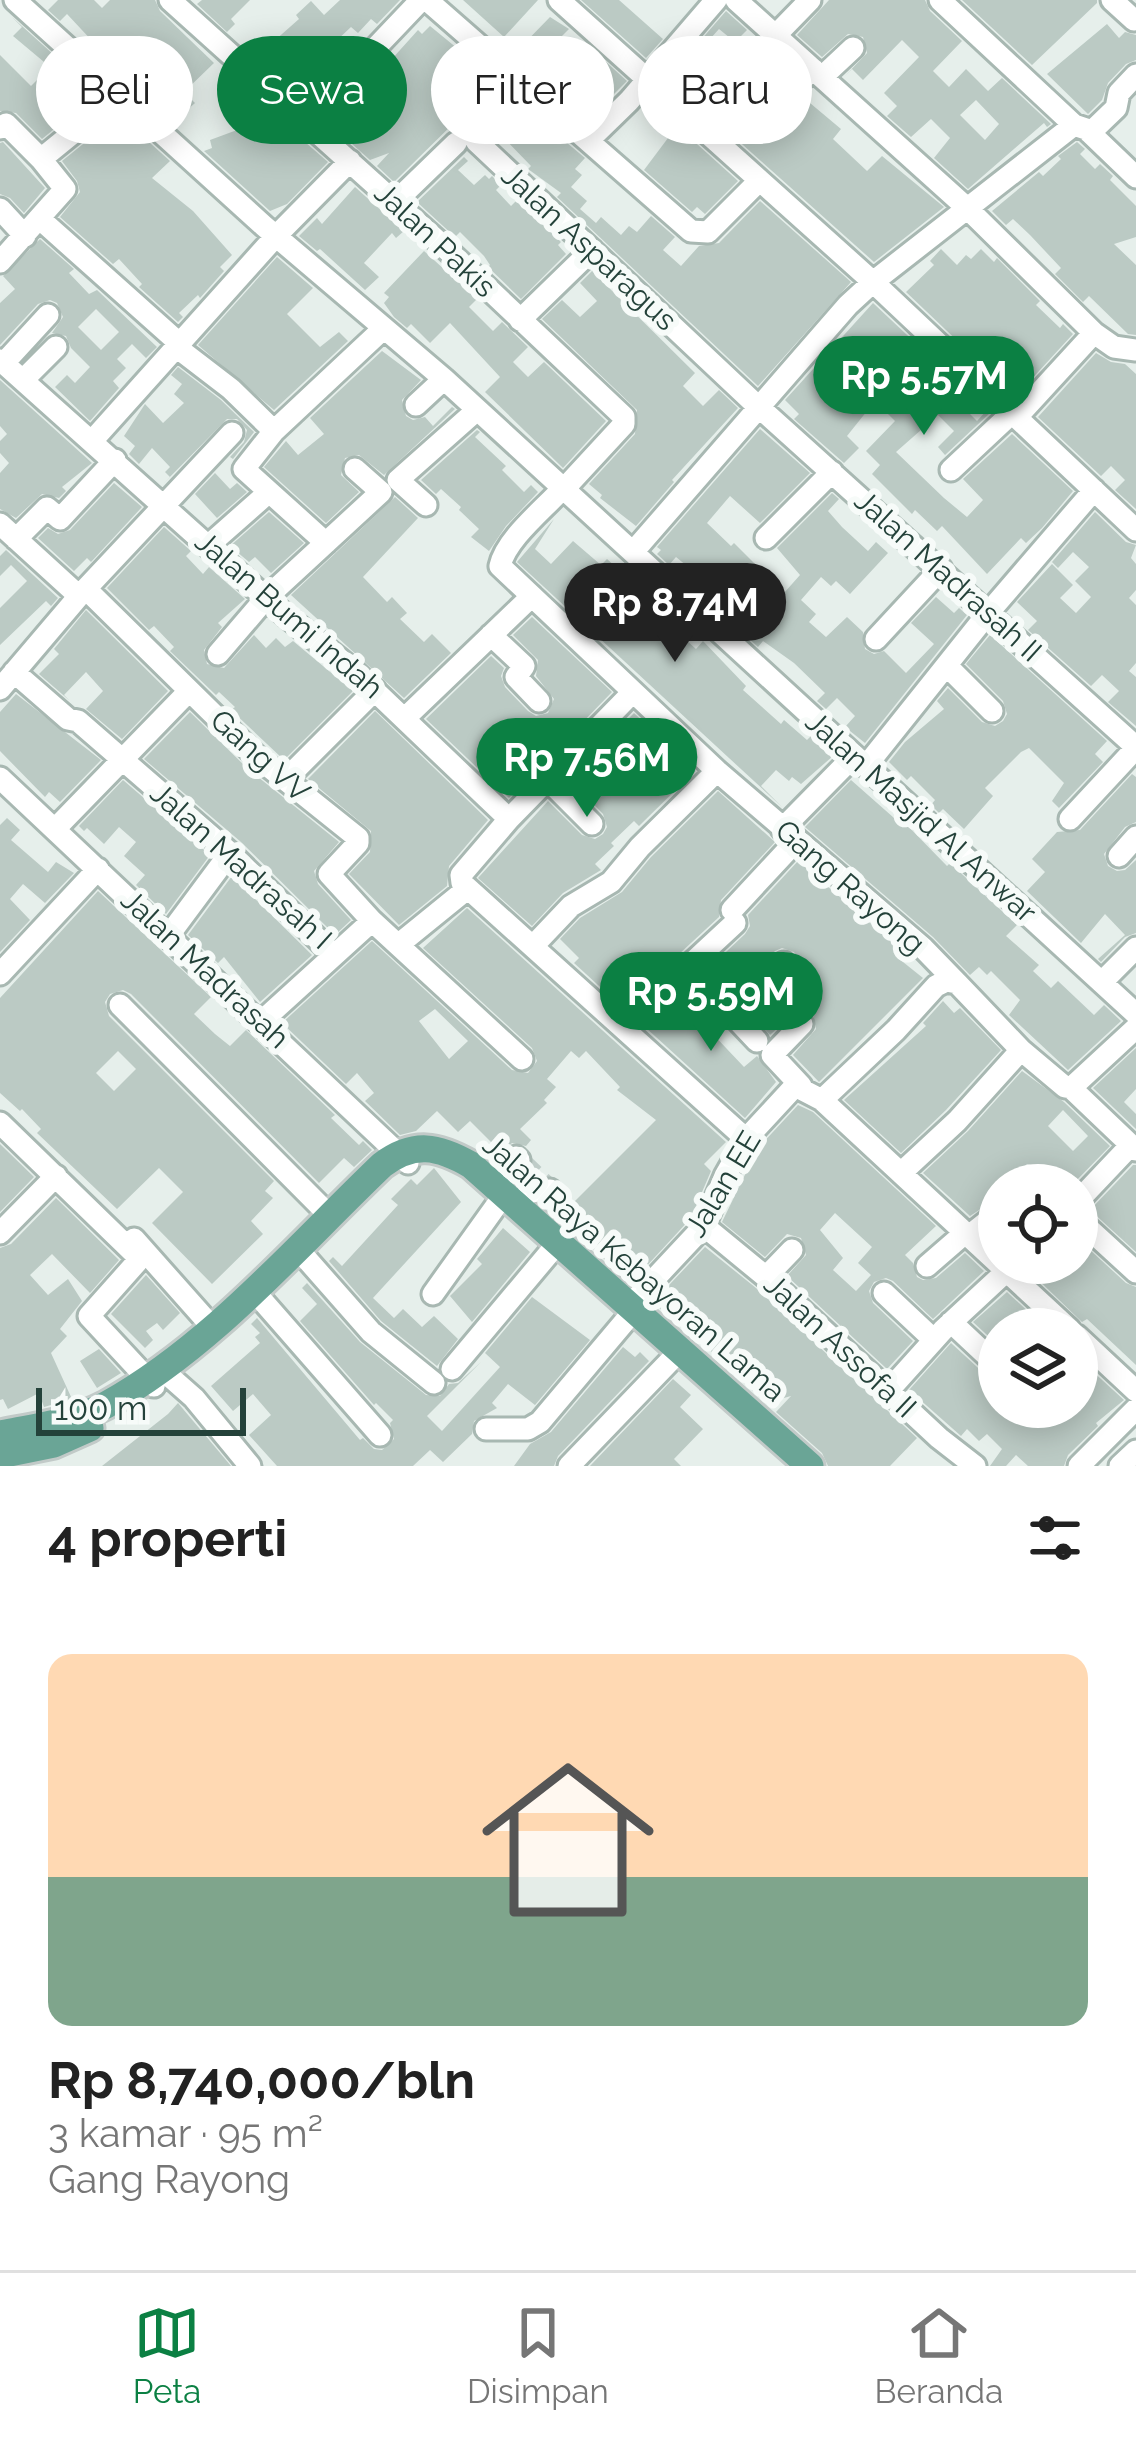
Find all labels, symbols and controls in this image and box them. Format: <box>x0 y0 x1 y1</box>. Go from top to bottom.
chip: Beli <box>36 36 193 144</box>
chip: Sewa <box>217 36 407 144</box>
chip: Filter <box>431 36 614 144</box>
chip: Baru <box>638 36 812 144</box>
street label: Jalan Asparagus <box>495 158 684 338</box>
street label: Jalan Pakis <box>368 175 503 304</box>
pin: Rp 5.57M <box>800 336 1048 438</box>
text: Rp 5.57M <box>840 352 1008 398</box>
street label: Jalan Madrasah II <box>848 483 1049 669</box>
street label: Jalan Bumi Indah <box>188 524 390 706</box>
pin: Rp 8.74M <box>551 563 799 665</box>
text: Rp 8.74M <box>591 579 759 625</box>
street label: Gang VV <box>204 702 317 809</box>
street label: Jalan Masjid Al Anwar <box>799 704 1044 930</box>
pin: Rp 7.56M <box>463 718 711 820</box>
text: Rp 7.56M <box>503 734 671 780</box>
street label: Jalan Madrasah I <box>144 775 339 956</box>
street label: Gang Rayong <box>769 812 932 961</box>
street label: Jalan Madrasah <box>114 882 296 1055</box>
pin: Rp 5.59M <box>587 952 835 1054</box>
text: Rp 5.59M <box>627 968 795 1014</box>
street label: Jalan EE <box>678 1125 768 1243</box>
street label: Jalan Raya Kebayoran Lama <box>476 1127 793 1408</box>
map controls <box>978 1164 1098 1428</box>
button: locate <box>978 1164 1098 1284</box>
street label: Jalan Assofa II <box>757 1266 923 1425</box>
button: layers <box>978 1308 1098 1428</box>
scale bar <box>36 1382 246 1435</box>
text: 100 m <box>54 1389 147 1428</box>
icon: filters <box>1022 1505 1088 1571</box>
text: 4 properti <box>48 1508 287 1568</box>
icon: home <box>460 1732 676 1948</box>
text: Rp 8,740,000/bln <box>48 2050 475 2110</box>
text: 3 kamar · 95 m² <box>48 2110 323 2156</box>
text: Gang Rayong <box>48 2156 290 2202</box>
tab: Peta <box>133 2300 201 2411</box>
tab: Disimpan <box>467 2300 609 2411</box>
tab: Beranda <box>875 2300 1003 2411</box>

